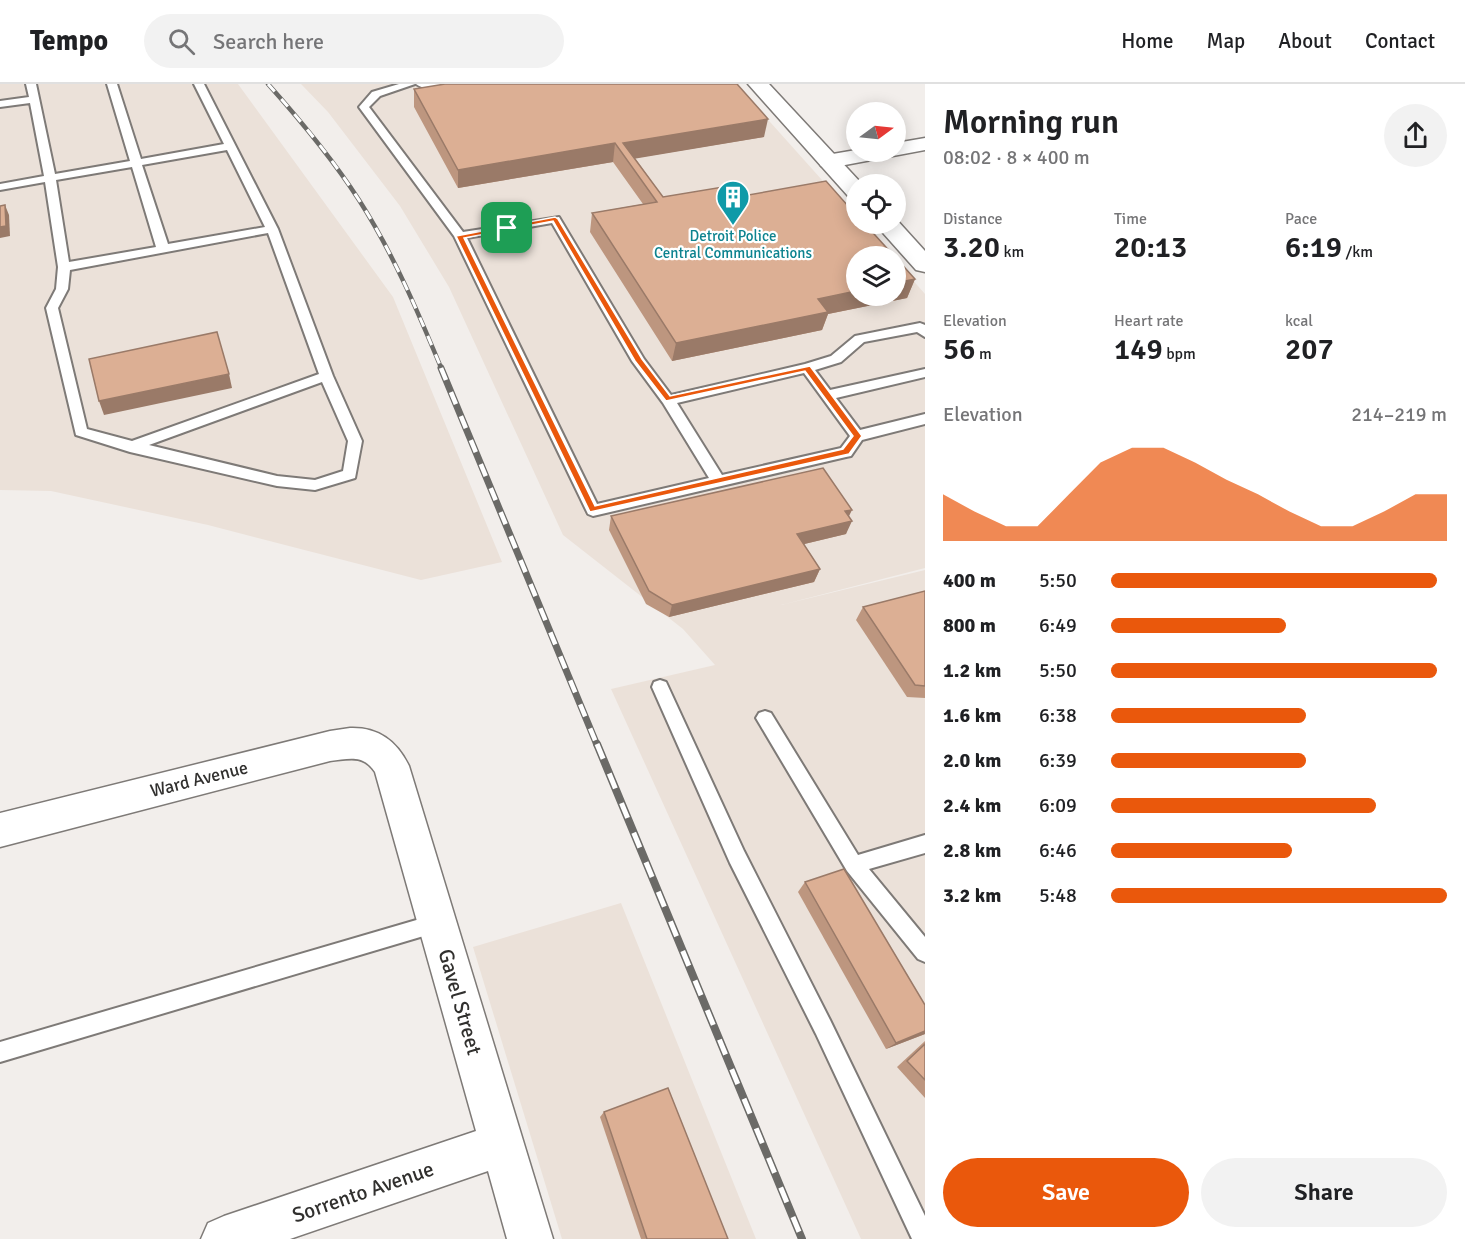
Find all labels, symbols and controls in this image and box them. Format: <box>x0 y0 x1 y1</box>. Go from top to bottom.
search box <box>144 14 564 68</box>
text: Tempo <box>30 24 108 58</box>
icon: search <box>165 25 198 58</box>
text: Search here <box>213 28 324 55</box>
text: Home <box>1121 28 1174 54</box>
text: Map <box>1207 28 1245 54</box>
text: About <box>1278 28 1332 54</box>
text: Contact <box>1365 28 1435 54</box>
north arrow <box>846 102 906 162</box>
map controls <box>846 102 906 306</box>
text: Morning run <box>943 102 1119 143</box>
button: share <box>1384 104 1447 167</box>
text: 08:02 · 8 × 400 m <box>943 145 1090 170</box>
button: locate <box>846 174 906 234</box>
building icon: Detroit Police Central Communications <box>715 179 751 226</box>
pin <box>481 202 532 253</box>
text: Distance <box>943 209 1003 229</box>
text: Time <box>1114 209 1147 229</box>
text: Pace <box>1285 209 1317 229</box>
icon: arrive <box>490 211 523 244</box>
place label: Detroit Police Central Communications <box>654 227 813 262</box>
text: 3.20 <box>943 229 1000 266</box>
text: 20:13 <box>1114 229 1187 266</box>
text: 6:19 <box>1285 229 1342 266</box>
text: km <box>1000 242 1024 262</box>
text: /km <box>1342 242 1373 262</box>
button: layers <box>846 246 906 306</box>
text: Elevation <box>943 311 1007 331</box>
text: Heart rate <box>1114 311 1183 331</box>
text: kcal <box>1285 311 1313 331</box>
text: 56 <box>943 331 975 368</box>
text: 149 <box>1114 331 1163 368</box>
text: 207 <box>1285 331 1334 368</box>
text: m <box>975 344 992 364</box>
text: bpm <box>1163 344 1196 364</box>
text: Elevation <box>943 402 1023 427</box>
text: 214–219 m <box>1351 402 1447 427</box>
text: 400 m <box>943 568 996 593</box>
text: 5:50 <box>1039 568 1077 593</box>
text: 800 m <box>943 613 996 638</box>
text: 6:49 <box>1039 613 1077 638</box>
text: 1.2 km <box>943 658 1001 683</box>
text: 5:50 <box>1039 658 1077 683</box>
text: 1.6 km <box>943 703 1001 728</box>
text: 6:38 <box>1039 703 1077 728</box>
text: 2.0 km <box>943 748 1001 773</box>
text: 6:39 <box>1039 748 1077 773</box>
street label: Ward Avenue <box>148 756 250 802</box>
text: 2.4 km <box>943 793 1001 818</box>
text: 6:09 <box>1039 793 1077 818</box>
text: 2.8 km <box>943 838 1001 863</box>
text: 6:46 <box>1039 838 1077 863</box>
text: 3.2 km <box>943 883 1001 908</box>
text: 5:48 <box>1039 883 1077 908</box>
street label: Gavel Street <box>432 946 488 1058</box>
street label: Sorrento Avenue <box>289 1156 437 1228</box>
button: Save <box>943 1158 1189 1227</box>
button: Share <box>1201 1158 1447 1227</box>

